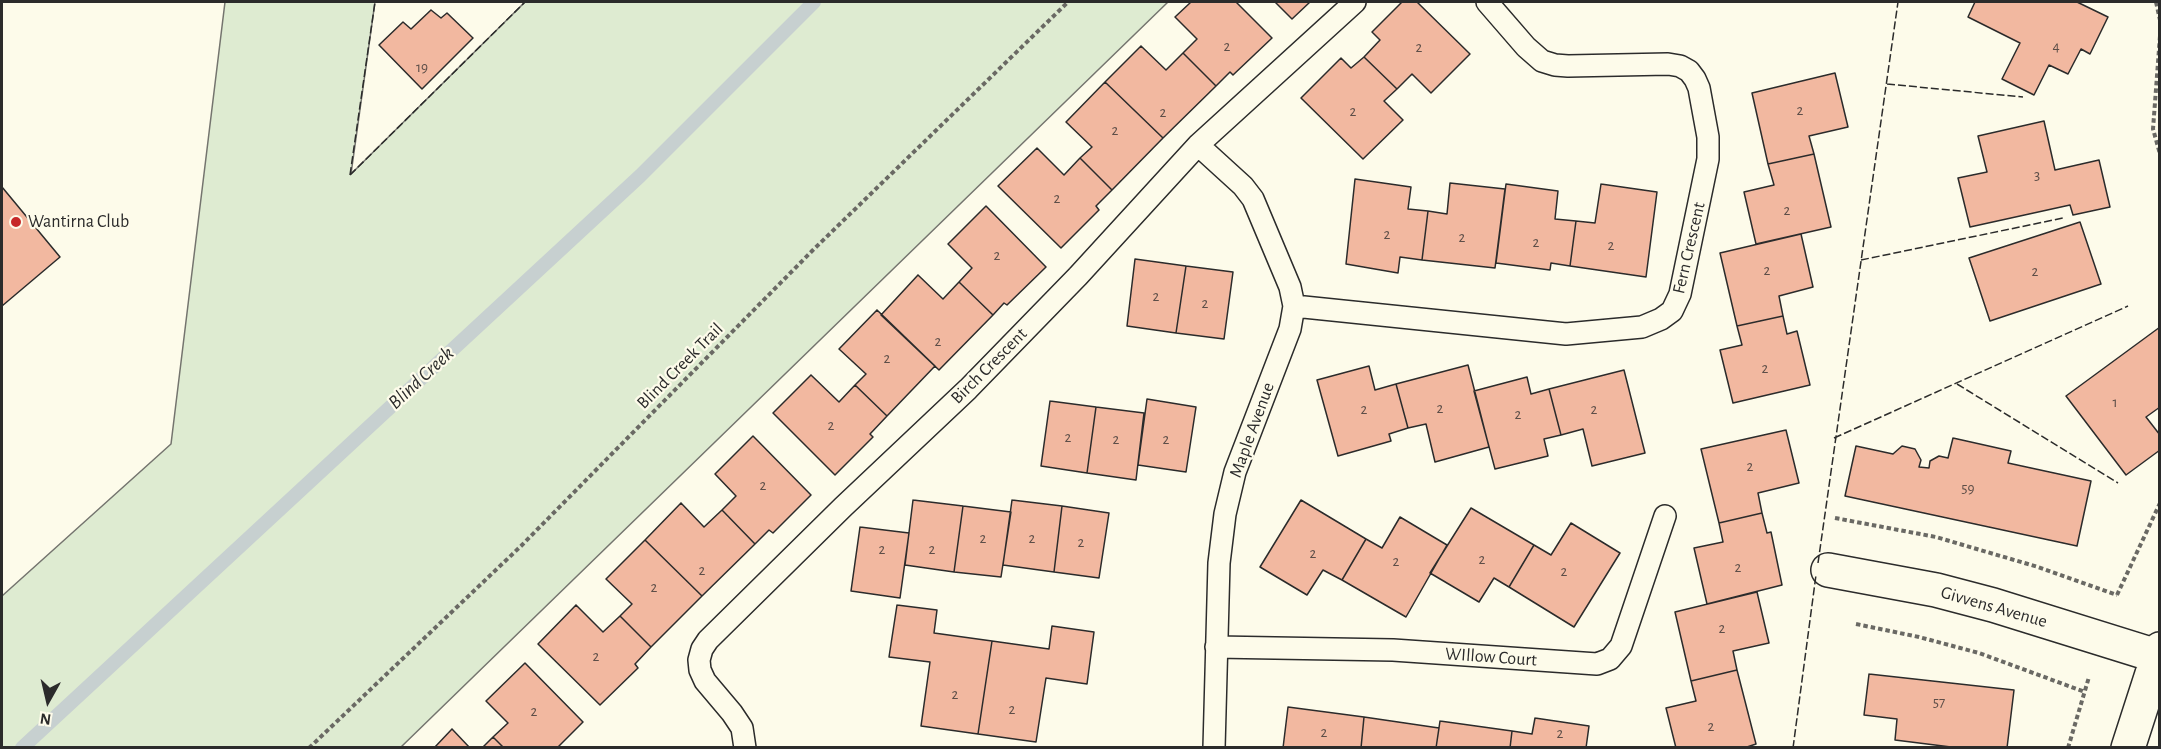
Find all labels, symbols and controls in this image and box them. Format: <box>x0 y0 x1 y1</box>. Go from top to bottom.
house number: 2 <box>1224 37 1230 55</box>
house number: 4 <box>2052 37 2060 55</box>
house number: 2 <box>1416 38 1422 56</box>
house number: 19 <box>416 58 428 76</box>
house number: 2 <box>1797 101 1803 119</box>
house number: 2 <box>1350 102 1356 120</box>
house number: 2 <box>1160 103 1166 121</box>
house number: 2 <box>1112 121 1118 139</box>
house number: 3 <box>2034 166 2040 184</box>
house number: 2 <box>1054 189 1060 207</box>
street label: Fern Crescent <box>1668 200 1710 296</box>
house number: 2 <box>1784 201 1790 219</box>
place label: Wantirna Club <box>28 211 129 233</box>
marker: Wantirna Club <box>9 215 23 229</box>
house number: 2 <box>1384 225 1390 243</box>
house number: 2 <box>1459 228 1465 246</box>
house number: 2 <box>1533 233 1539 251</box>
house number: 2 <box>1608 236 1614 254</box>
house number: 2 <box>994 246 1000 264</box>
house number: 2 <box>1764 261 1770 279</box>
house number: 2 <box>2032 262 2038 280</box>
house number: 2 <box>1153 287 1159 305</box>
house number: 2 <box>1202 294 1208 312</box>
street label: Blind Creek Trail <box>632 318 728 414</box>
street label: Birch Crescent <box>946 323 1032 409</box>
house number: 2 <box>935 332 941 350</box>
water label: Blind Creek <box>383 342 459 414</box>
house number: 2 <box>884 349 890 367</box>
house number: 2 <box>1762 359 1768 377</box>
street label: Maple Avenue <box>1225 379 1279 481</box>
house number: 1 <box>2112 393 2118 411</box>
house number: 2 <box>1437 399 1443 417</box>
house number: 2 <box>1361 400 1367 418</box>
house number: 2 <box>1591 400 1597 418</box>
house number: 2 <box>1515 405 1521 423</box>
house number: 2 <box>828 416 834 434</box>
house number: 2 <box>1065 428 1071 446</box>
house number: 2 <box>1113 430 1119 448</box>
house number: 2 <box>1163 430 1169 448</box>
house number: 2 <box>1747 457 1753 475</box>
house number: 2 <box>760 476 766 494</box>
house number: 59 <box>1961 479 1975 497</box>
house number: 2 <box>980 529 986 547</box>
house number: 2 <box>1029 529 1035 547</box>
house number: 2 <box>1078 533 1084 551</box>
house number: 2 <box>879 540 885 558</box>
house number: 2 <box>929 540 935 558</box>
house number: 2 <box>1310 544 1316 562</box>
house number: 2 <box>1479 550 1485 568</box>
house number: 2 <box>1393 552 1399 570</box>
house number: 2 <box>1735 558 1741 576</box>
house number: 2 <box>699 561 705 579</box>
house number: 2 <box>1561 562 1567 580</box>
house number: 2 <box>651 578 657 596</box>
street label: Givvens Avenue <box>1938 581 2050 633</box>
house number: 2 <box>1719 619 1725 637</box>
street label: WIllow Court <box>1444 643 1538 671</box>
house number: 2 <box>593 647 599 665</box>
north arrow <box>18 671 78 731</box>
house number: 2 <box>952 685 958 703</box>
house number: 57 <box>1933 693 1945 711</box>
house number: 2 <box>1009 700 1015 718</box>
house number: 2 <box>531 702 537 720</box>
text: N <box>39 710 52 728</box>
house number: 2 <box>1708 717 1714 735</box>
house number: 2 <box>1321 723 1327 741</box>
house number: 2 <box>1557 724 1563 742</box>

